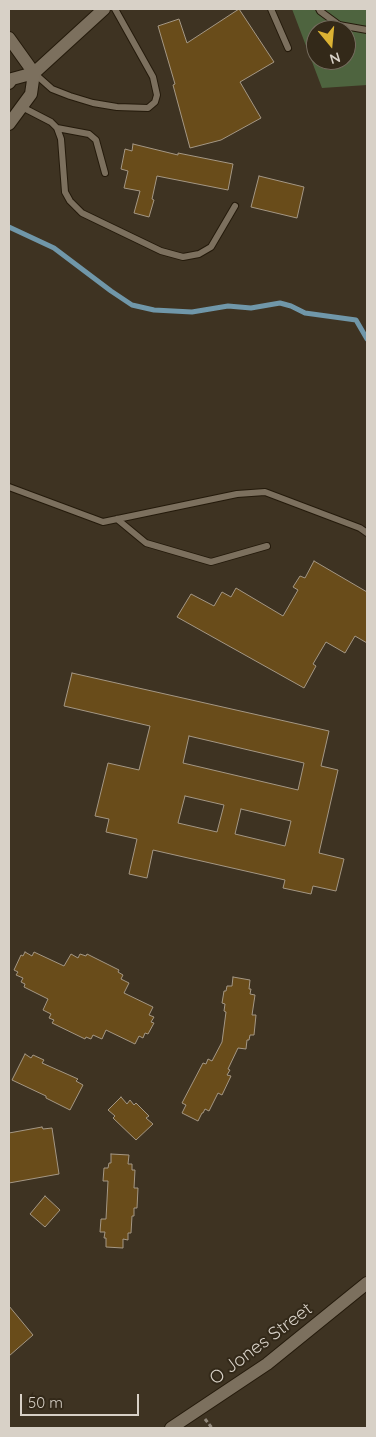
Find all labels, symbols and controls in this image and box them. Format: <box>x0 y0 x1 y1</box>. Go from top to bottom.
north arrow <box>306 20 356 70</box>
text: N <box>328 48 343 68</box>
street label: O Jones Street <box>205 1298 317 1390</box>
scale bar <box>22 1384 141 1416</box>
text: 50 m <box>28 1393 63 1412</box>

